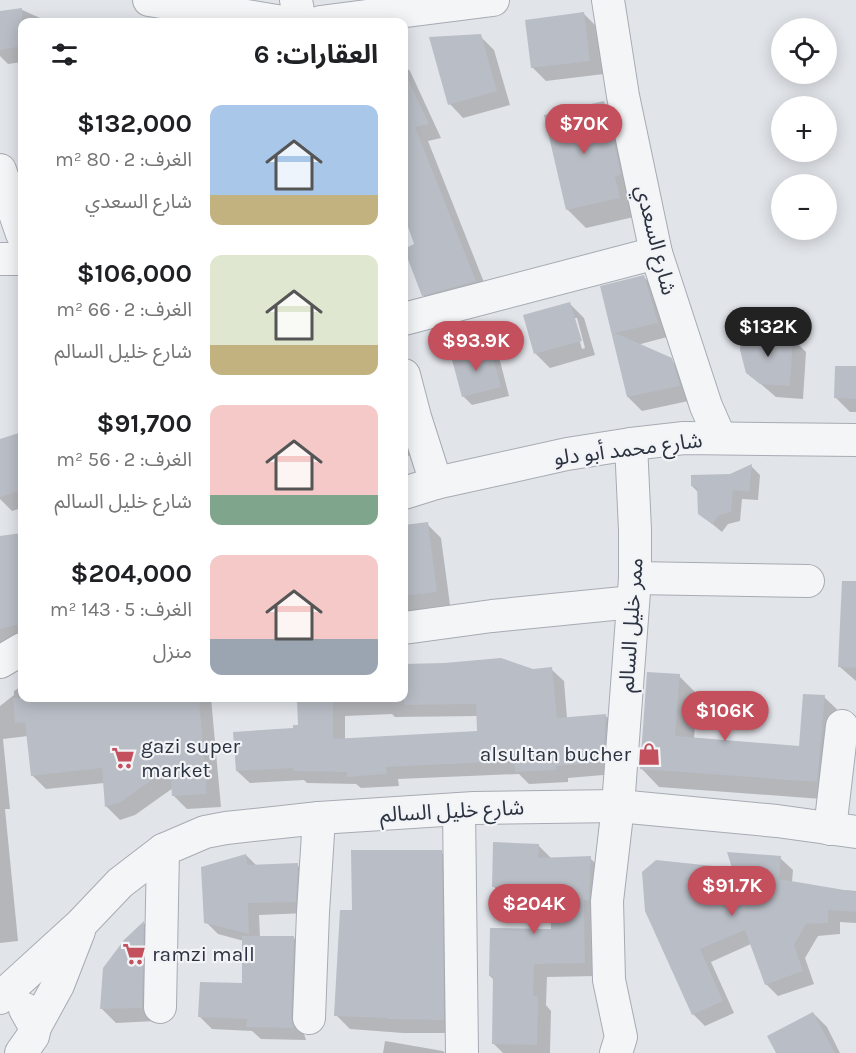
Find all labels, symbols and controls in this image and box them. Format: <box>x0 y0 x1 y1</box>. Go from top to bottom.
map controls <box>771 18 837 240</box>
button: locate <box>771 18 837 84</box>
icon: filters <box>48 38 81 71</box>
text: العقارات: 6 <box>254 39 378 70</box>
button: + <box>771 96 837 162</box>
pin: $70K <box>548 104 620 155</box>
text: $132,000 <box>77 108 192 139</box>
text: $70K <box>559 112 609 135</box>
icon: home <box>258 129 330 201</box>
text: الغرف: 2 · 80 m² <box>55 148 192 171</box>
button: − <box>771 174 837 240</box>
street label: شارع السعدي <box>627 183 681 298</box>
text: شارع السعدي <box>85 190 192 213</box>
text: $106,000 <box>77 258 192 289</box>
icon: home <box>258 279 330 351</box>
text: الغرف: 2 · 66 m² <box>56 298 192 321</box>
pin: $132K <box>726 307 810 358</box>
text: $132K <box>739 315 797 338</box>
pin: $93.9K <box>427 321 525 372</box>
text: $93.9K <box>442 329 510 352</box>
text: شارع خليل السالم <box>54 340 192 363</box>
text: $91,700 <box>97 408 192 439</box>
street label: شارع محمد أبو دلو <box>552 427 704 473</box>
icon: home <box>258 429 330 501</box>
text: الغرف: 2 · 56 m² <box>56 448 192 471</box>
text: شارع خليل السالم <box>54 490 192 513</box>
street label: ممر خليل السالم <box>614 557 651 693</box>
text: $204,000 <box>71 558 192 589</box>
icon: home <box>258 579 330 651</box>
text: الغرف: 5 · 143 m² <box>50 598 192 621</box>
text: منزل <box>153 640 192 663</box>
pin: $106K <box>683 691 767 742</box>
text: $106K <box>696 699 754 722</box>
place label: gazi super market <box>141 734 240 782</box>
shop icon: alsultan bucher <box>636 741 662 767</box>
place label: alsultan bucher <box>480 742 631 766</box>
supermarket icon: gazi super market <box>110 745 136 771</box>
street label: شارع خليل السالم <box>379 795 525 830</box>
pin: $91.7K <box>683 866 781 917</box>
text: $91.7K <box>702 874 762 897</box>
pin: $204K <box>492 884 576 935</box>
text: $204K <box>502 892 566 915</box>
supermarket icon: ramzi mall <box>121 941 147 967</box>
place label: ramzi mall <box>152 942 255 966</box>

